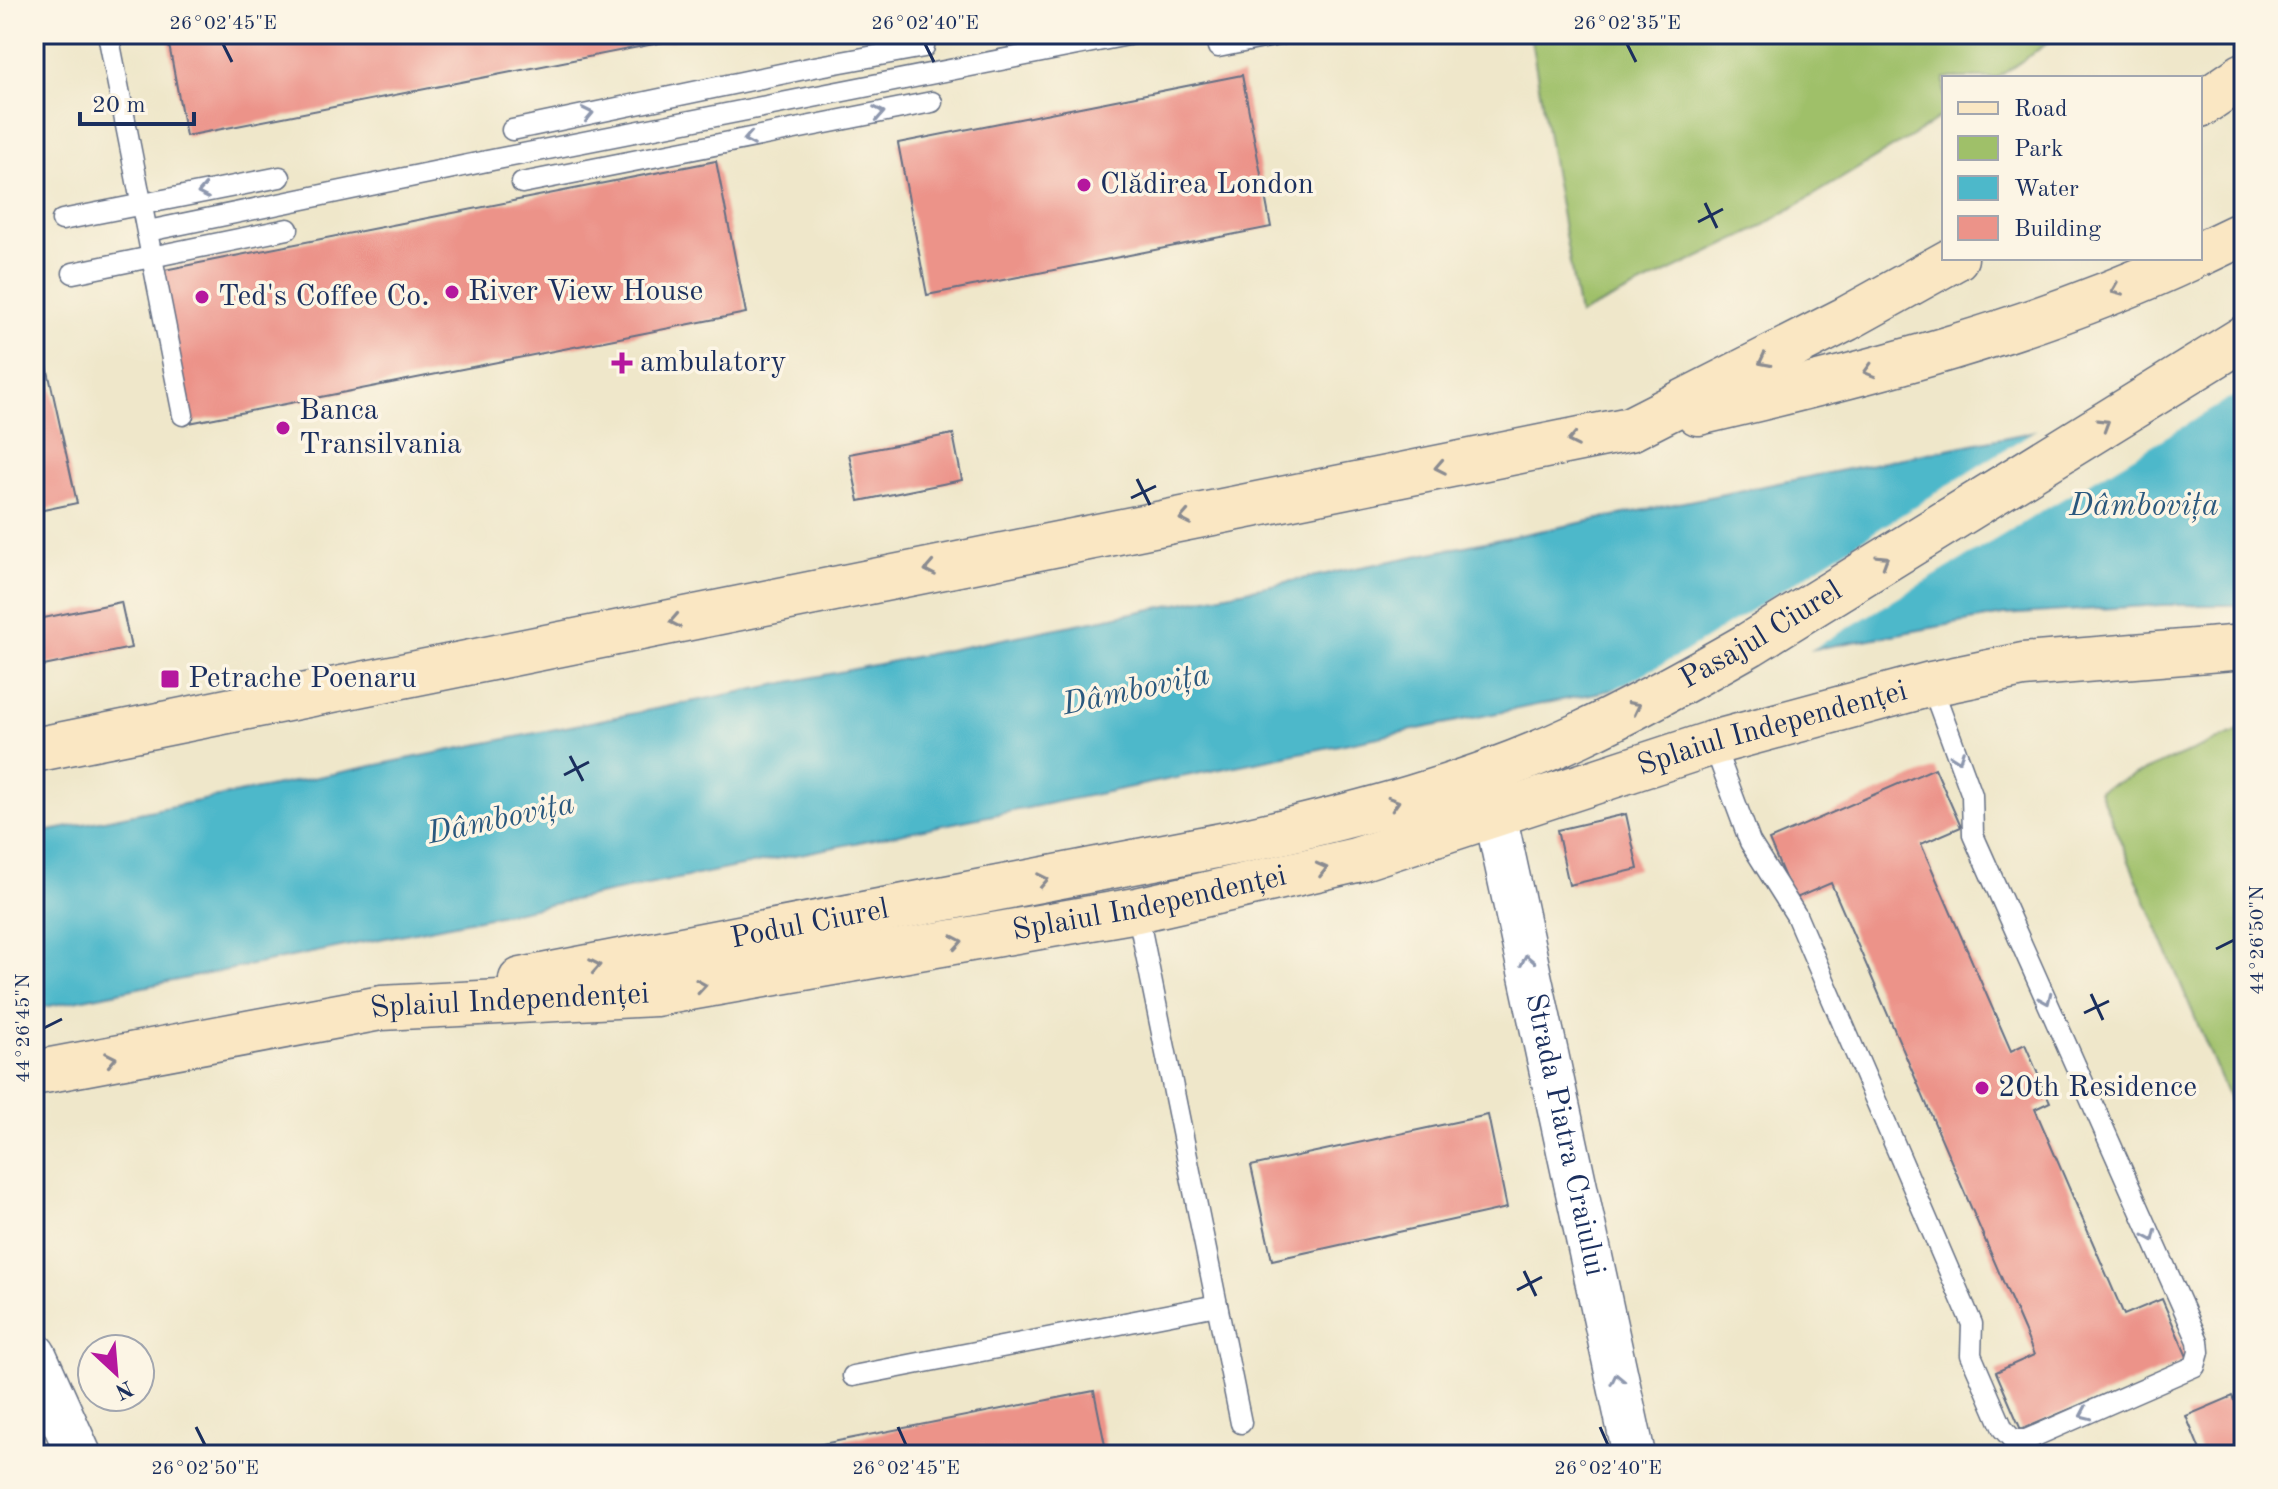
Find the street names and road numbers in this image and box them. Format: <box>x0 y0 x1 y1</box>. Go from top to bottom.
street label: Pasajul Ciurel <box>1675 576 1847 695</box>
street label: Splaiul Independenței <box>1634 676 1910 782</box>
street label: Splaiul Independenței <box>1010 861 1289 946</box>
street label: Podul Ciurel <box>728 894 891 954</box>
street label: Splaiul Independenței <box>368 979 650 1025</box>
street label: Strada Piatra Craiului <box>1519 991 1610 1279</box>

